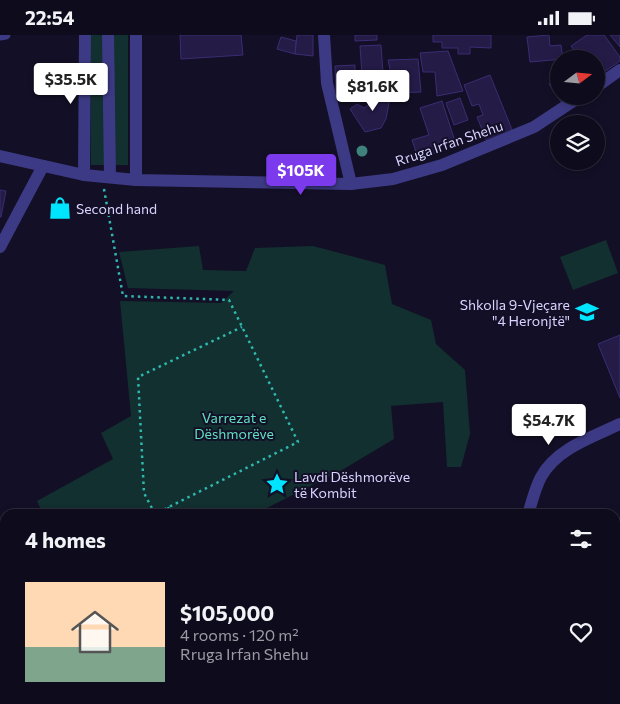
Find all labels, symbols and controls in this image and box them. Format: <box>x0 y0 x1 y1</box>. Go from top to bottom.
text: 22:54 <box>25 6 74 29</box>
north arrow <box>550 50 605 105</box>
map controls <box>550 50 605 170</box>
pin: $35.5K <box>30 63 112 105</box>
text: $35.5K <box>45 69 97 88</box>
pin: $81.6K <box>332 69 414 112</box>
text: $81.6K <box>347 76 399 95</box>
button: layers <box>550 115 605 170</box>
street label: Rruga Irfan Shehu <box>393 117 505 169</box>
pin: $105K <box>266 154 336 196</box>
text: $105K <box>277 160 325 179</box>
shop icon: Second hand <box>47 195 73 221</box>
place label: Second hand <box>76 200 157 217</box>
place label: Shkolla 9-Vjeçare "4 Heronjtë" <box>460 296 570 329</box>
school or university icon: Shkolla 9-Vjeçare "4 Heronjtë" <box>574 299 600 325</box>
pin: $54.7K <box>508 403 590 446</box>
park label: Varrezat e Dëshmorëve <box>194 409 274 442</box>
text: $54.7K <box>523 410 575 429</box>
place label: Lavdi Dëshmorëve të Kombit <box>294 468 410 501</box>
place icon: Lavdi Dëshmorëve të Kombit <box>264 471 290 497</box>
icon: filters <box>567 525 595 553</box>
text: 4 homes <box>25 527 106 552</box>
text: $105,000 <box>180 600 274 625</box>
icon: home <box>65 602 125 662</box>
icon: heart <box>567 618 595 646</box>
text: 4 rooms · 120 m² <box>180 625 299 644</box>
text: Rruga Irfan Shehu <box>180 644 309 663</box>

